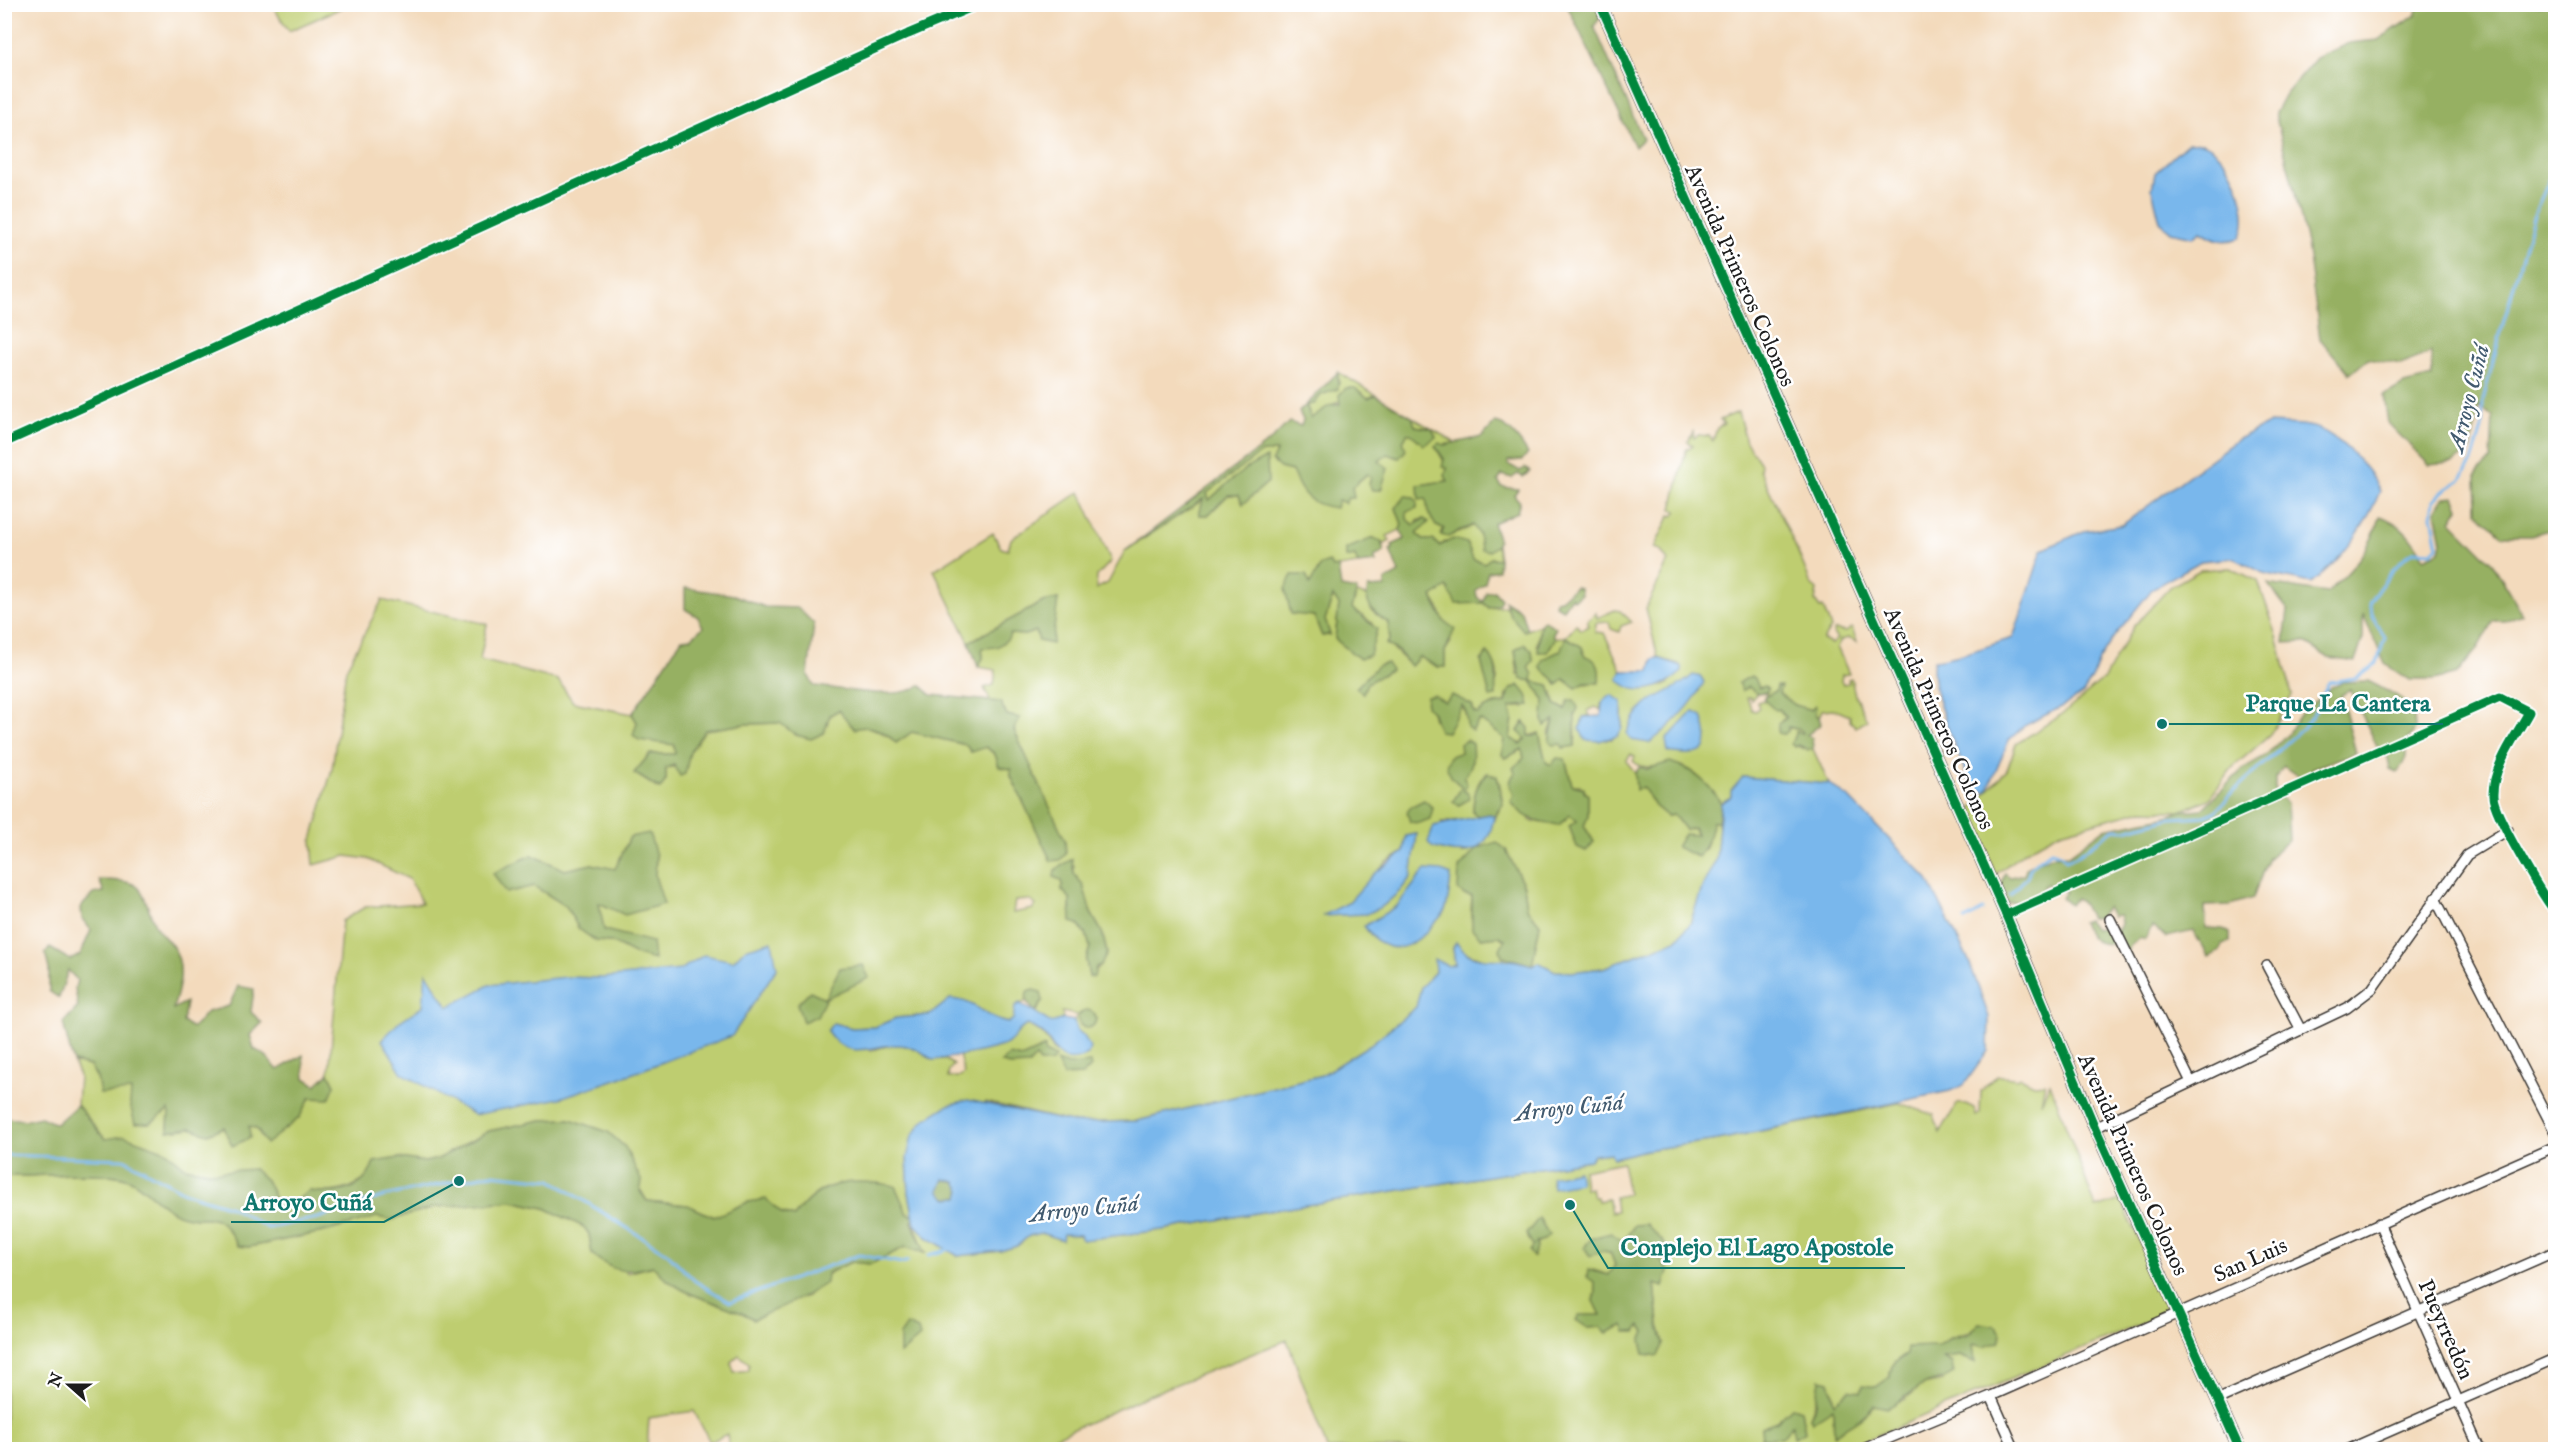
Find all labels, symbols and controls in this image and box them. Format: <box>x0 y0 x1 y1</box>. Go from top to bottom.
street label: Avenida Primeros Colonos <box>1677 159 1801 391</box>
water label: Arroyo Cuñá <box>2440 339 2498 458</box>
street label: Avenida Primeros Colonos <box>1876 602 2000 834</box>
callout: Parque La Cantera <box>2234 682 2443 724</box>
text: Parque La Cantera <box>2246 689 2431 720</box>
street label: Avenida Primeros Colonos <box>2070 1048 2194 1280</box>
water label: Arroyo Cuñá <box>1510 1087 1627 1130</box>
callout: Arroyo Cuñá <box>231 1180 384 1222</box>
text: Arroyo Cuñá <box>243 1188 373 1219</box>
water label: Arroyo Cuñá <box>1025 1188 1142 1231</box>
callout: Conplejo El Lago Apostole <box>1608 1226 1905 1268</box>
street label: San Luis <box>2209 1232 2292 1289</box>
text: Conplejo El Lago Apostole <box>1620 1233 1894 1264</box>
street label: Pueyrredón <box>2411 1275 2480 1384</box>
north arrow <box>39 1355 99 1415</box>
text: N <box>45 1370 69 1391</box>

